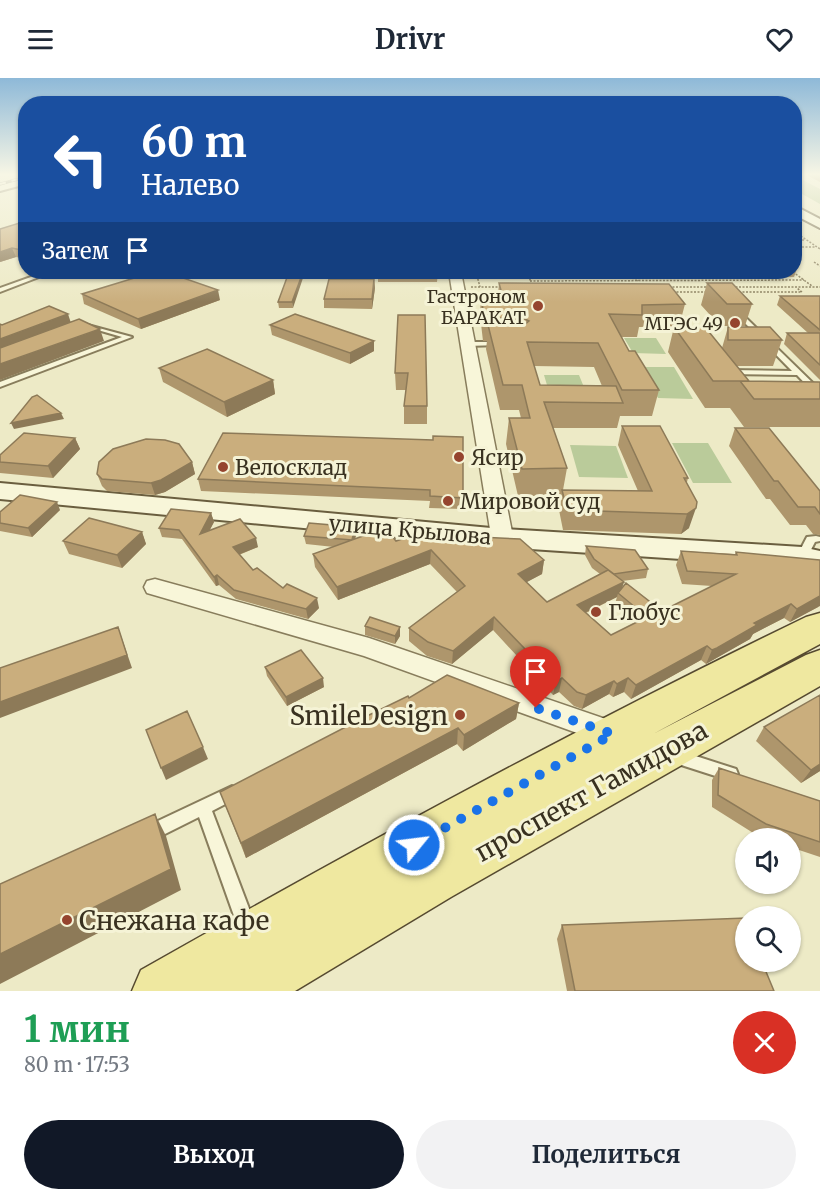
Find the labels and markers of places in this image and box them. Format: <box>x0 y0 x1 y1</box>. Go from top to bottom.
place label: Гастроном БАРАКАТ <box>426 285 526 329</box>
marker: Гастроном БАРАКАТ <box>531 299 545 313</box>
place label: МГЭС 49 <box>644 312 723 335</box>
marker: МГЭС 49 <box>728 316 742 330</box>
place label: Ясир <box>471 444 524 471</box>
marker: Ясир <box>452 450 466 464</box>
place label: Велосклад <box>235 454 347 481</box>
marker: Велосклад <box>216 460 230 474</box>
place label: Мировой суд <box>460 488 601 515</box>
marker: Мировой суд <box>441 494 455 508</box>
place label: Глобус <box>608 599 681 626</box>
marker: Глобус <box>589 605 603 619</box>
pin <box>510 646 561 708</box>
place label: SmileDesign <box>290 699 448 732</box>
marker: SmileDesign <box>453 708 467 722</box>
place label: Снежана кафе <box>79 904 269 937</box>
marker: Снежана кафе <box>60 913 74 927</box>

